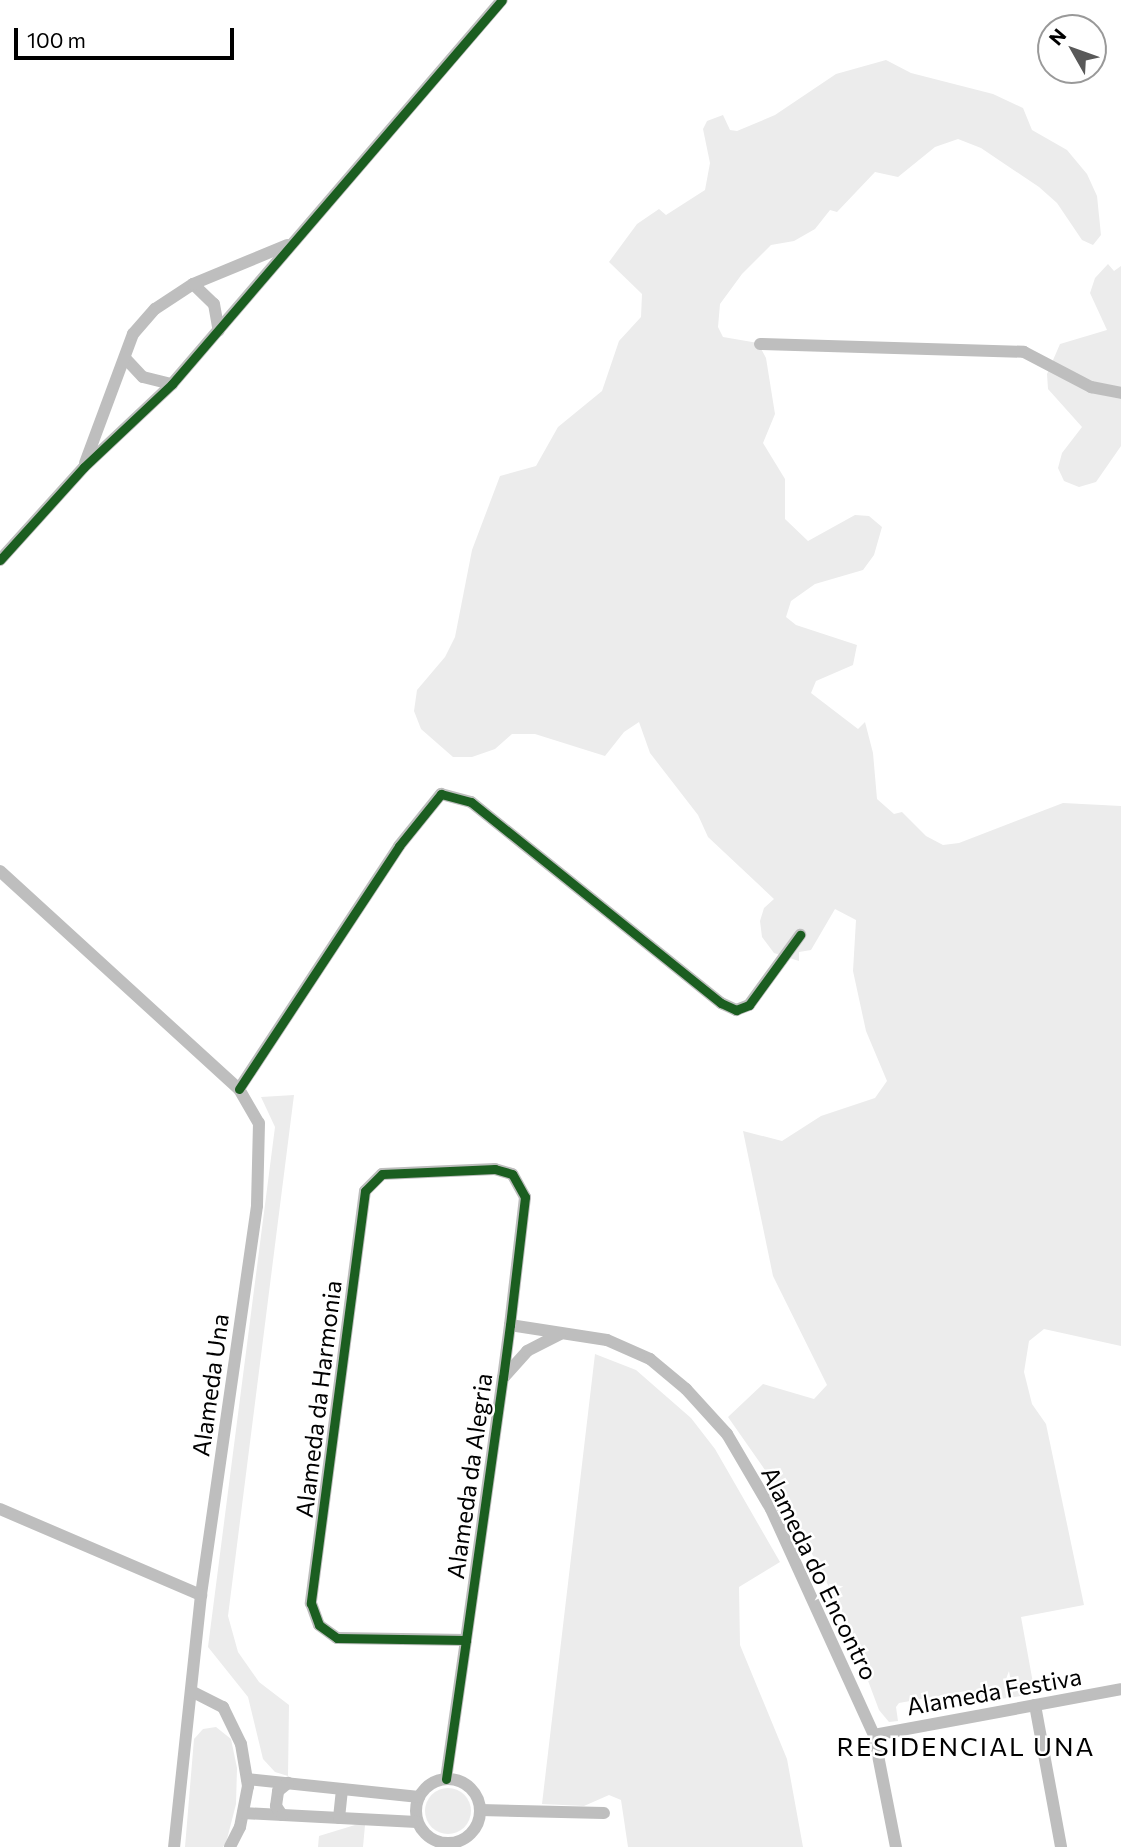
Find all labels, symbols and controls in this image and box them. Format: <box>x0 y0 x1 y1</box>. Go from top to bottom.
scale bar <box>18 14 238 58</box>
north arrow <box>1037 14 1107 84</box>
text: N <box>1044 24 1070 49</box>
text: 100 m <box>27 27 86 52</box>
street label: Alameda da Harmonia <box>289 1279 347 1519</box>
street label: Alameda Una <box>186 1312 234 1458</box>
street label: Alameda da Alegria <box>440 1371 498 1581</box>
street label: Alameda do Encontro <box>756 1462 884 1684</box>
street label: Alameda Festiva <box>904 1661 1084 1721</box>
district label: RESIDENCIAL UNA <box>838 1730 1094 1762</box>

